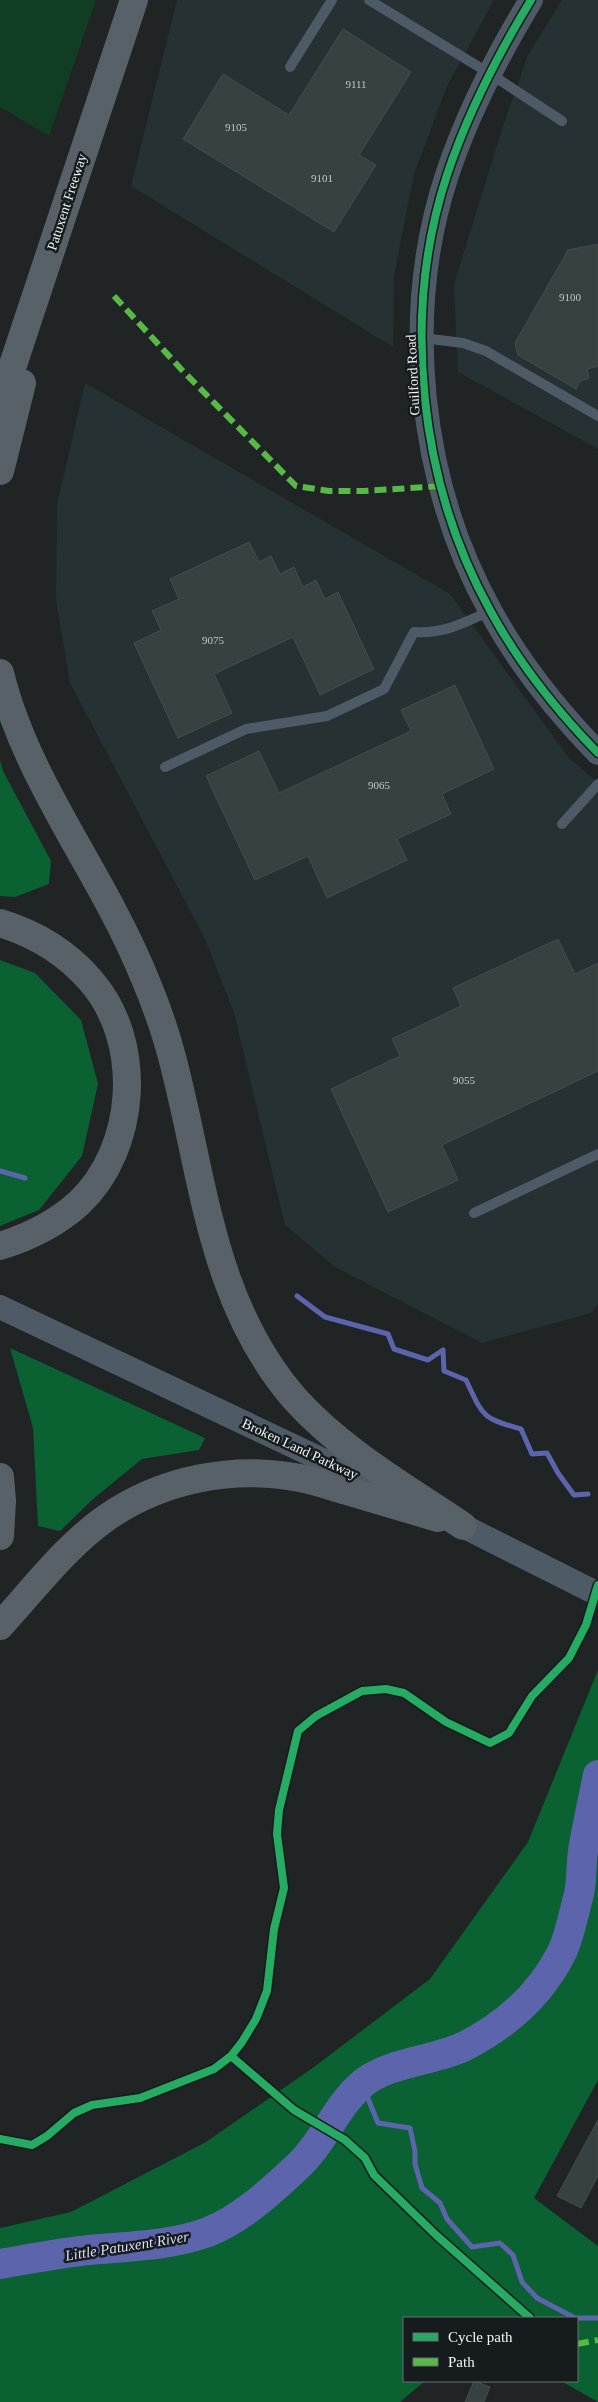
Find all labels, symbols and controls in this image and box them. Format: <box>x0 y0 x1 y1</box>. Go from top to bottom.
house number: 9111 <box>345 78 367 90</box>
house number: 9105 <box>225 121 248 133</box>
street label: Patuxent Freeway <box>44 152 90 252</box>
house number: 9101 <box>311 172 333 184</box>
house number: 9100 <box>559 291 582 303</box>
street label: Guilford Road <box>403 334 423 416</box>
house number: 9075 <box>202 634 225 646</box>
house number: 9065 <box>368 779 391 791</box>
house number: 9055 <box>453 1074 476 1086</box>
street label: Broken Land Parkway <box>240 1416 360 1482</box>
water label: Little Patuxent River <box>63 2228 190 2264</box>
legend <box>403 2317 578 2382</box>
text: Cycle path <box>448 2329 513 2345</box>
text: Path <box>448 2354 475 2370</box>

